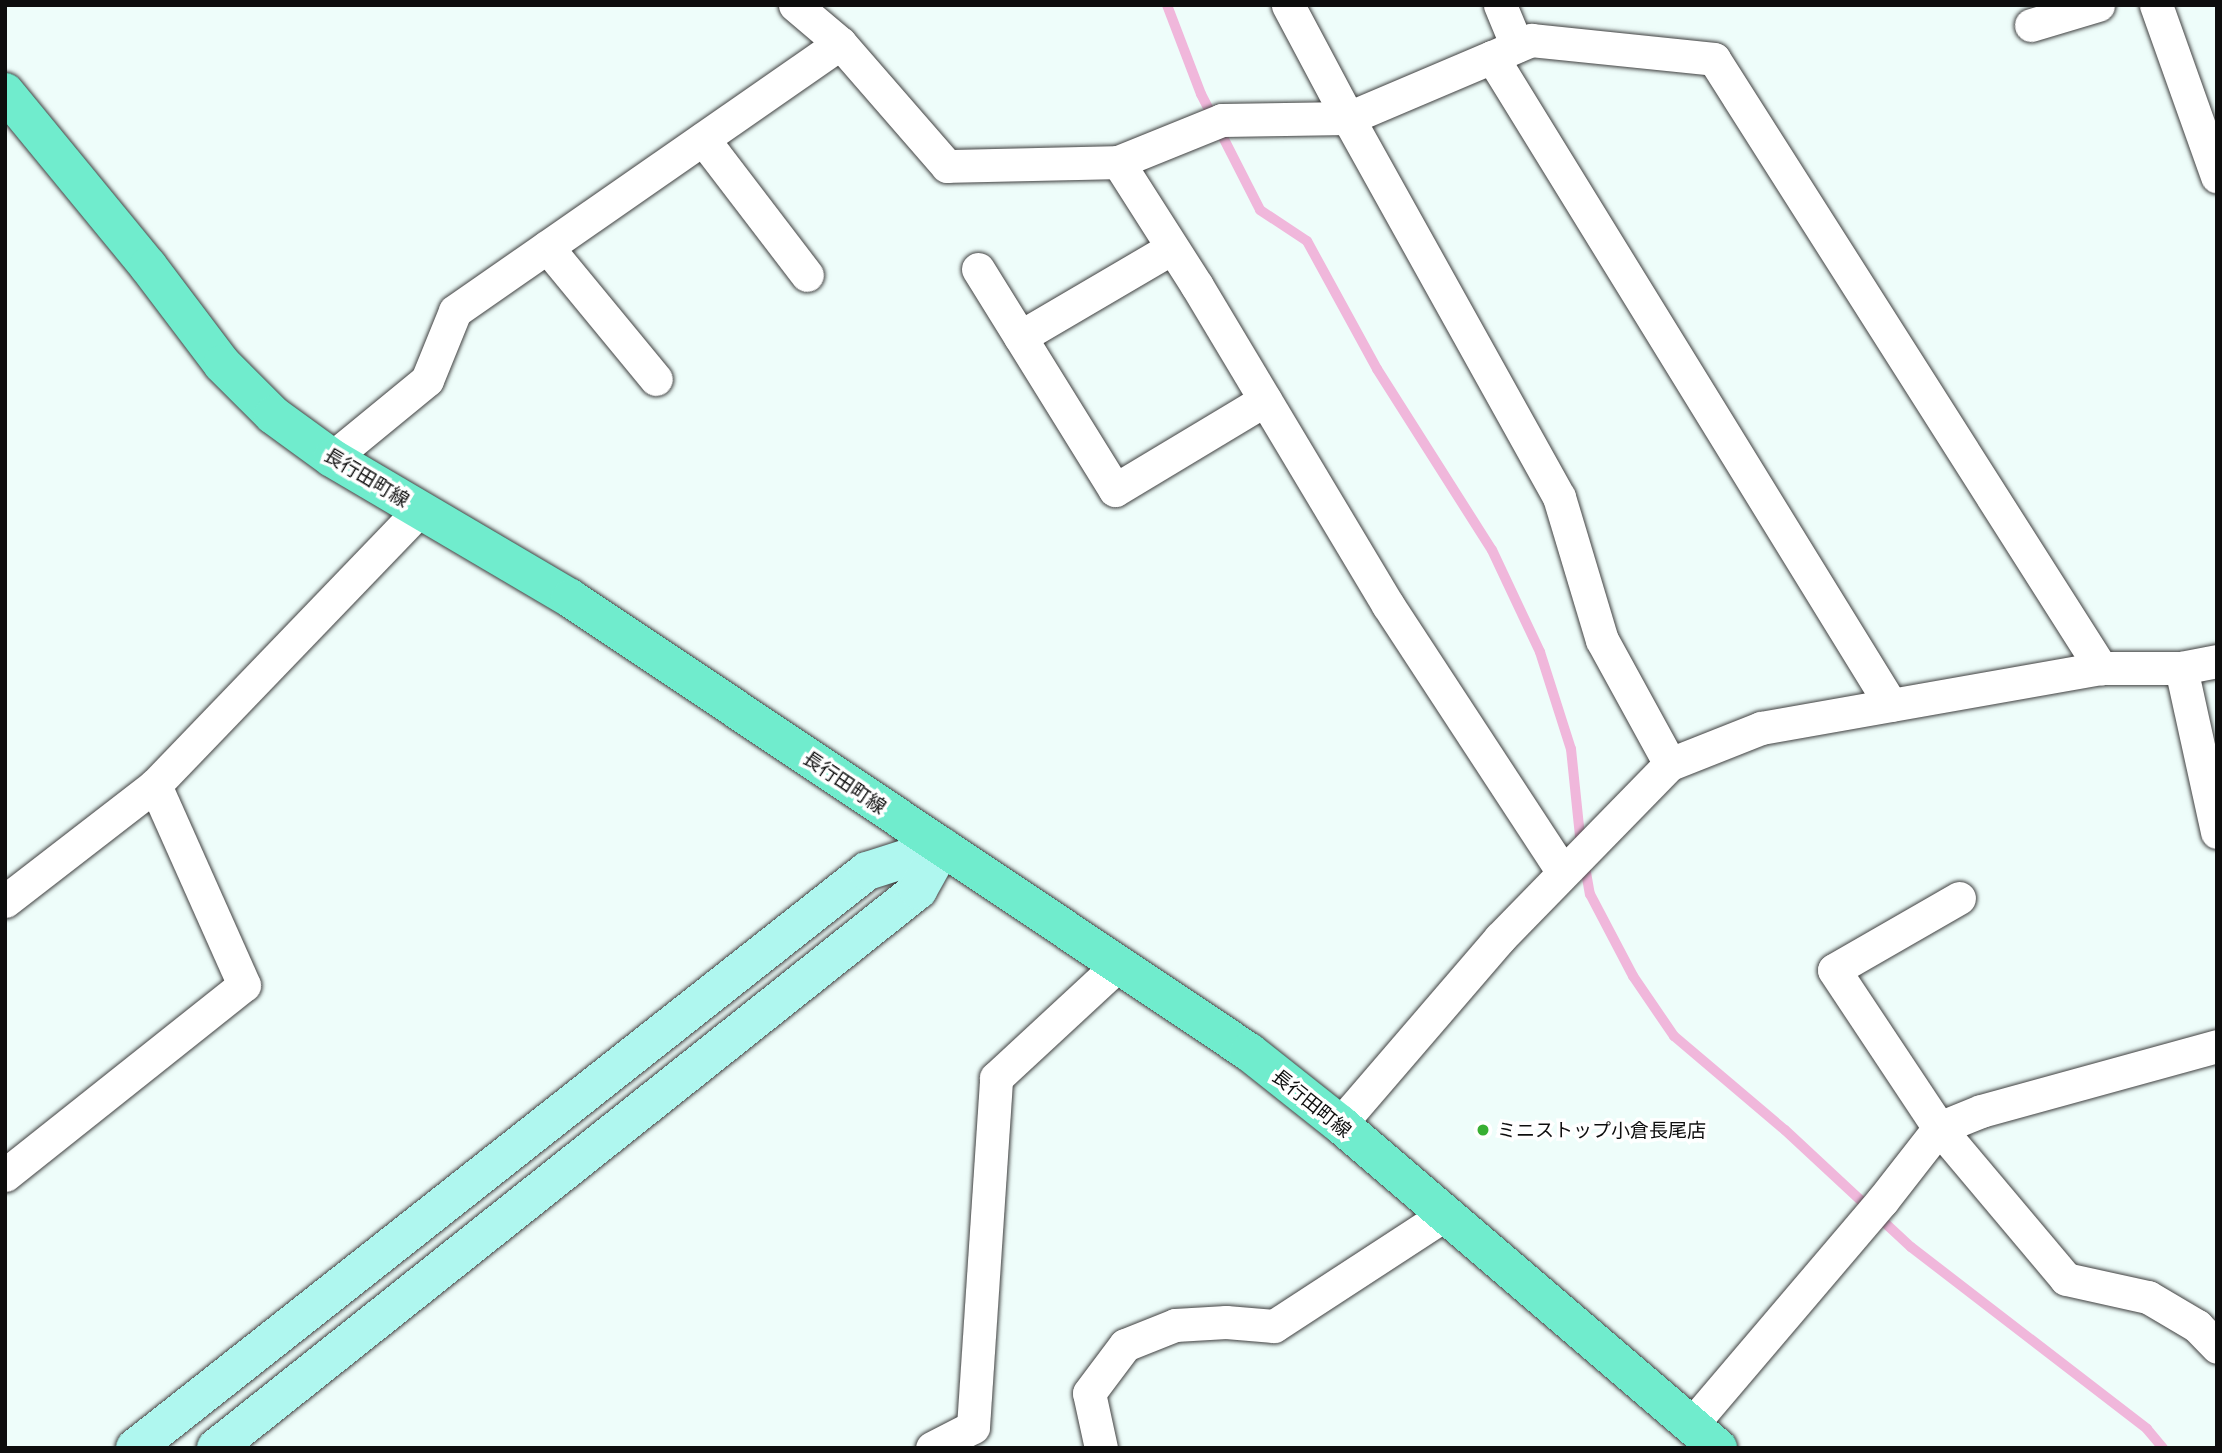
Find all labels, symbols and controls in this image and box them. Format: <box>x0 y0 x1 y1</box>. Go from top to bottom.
street label: 長行田町線 <box>320 443 414 511</box>
street label: 長行田町線 <box>799 746 891 818</box>
street label: 長行田町線 <box>1268 1064 1356 1142</box>
place label: ミニストップ小倉長尾店 <box>1497 1119 1706 1141</box>
marker: ミニストップ小倉長尾店 <box>1475 1122 1491 1138</box>

